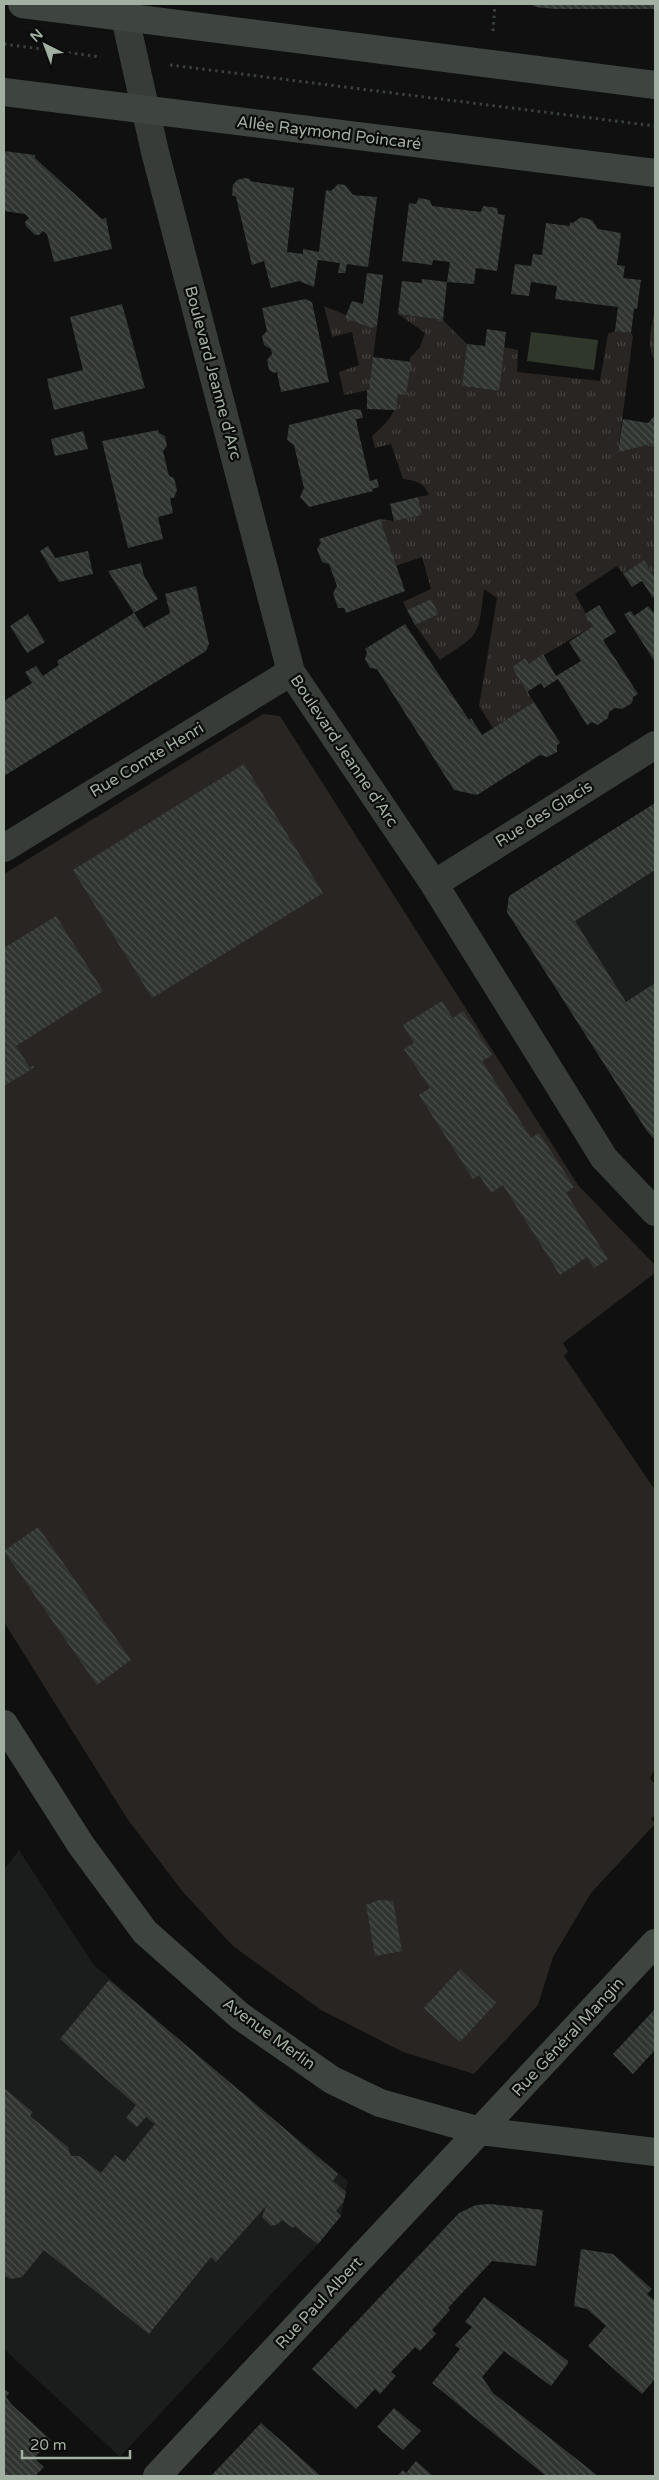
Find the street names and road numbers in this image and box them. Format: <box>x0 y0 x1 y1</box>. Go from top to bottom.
street label: Allée Raymond Poincaré <box>236 112 422 154</box>
street label: Boulevard Jeanne d'Arc <box>180 284 246 462</box>
street label: Boulevard Jeanne d'Arc <box>286 671 402 831</box>
street label: Rue Comte Henri <box>86 718 208 802</box>
street label: Rue des Glacis <box>492 776 596 852</box>
street label: Rue Général Mangin <box>508 1973 628 2101</box>
street label: Avenue Merlin <box>219 1994 319 2074</box>
street label: Rue Paul Albert <box>271 2253 367 2353</box>

